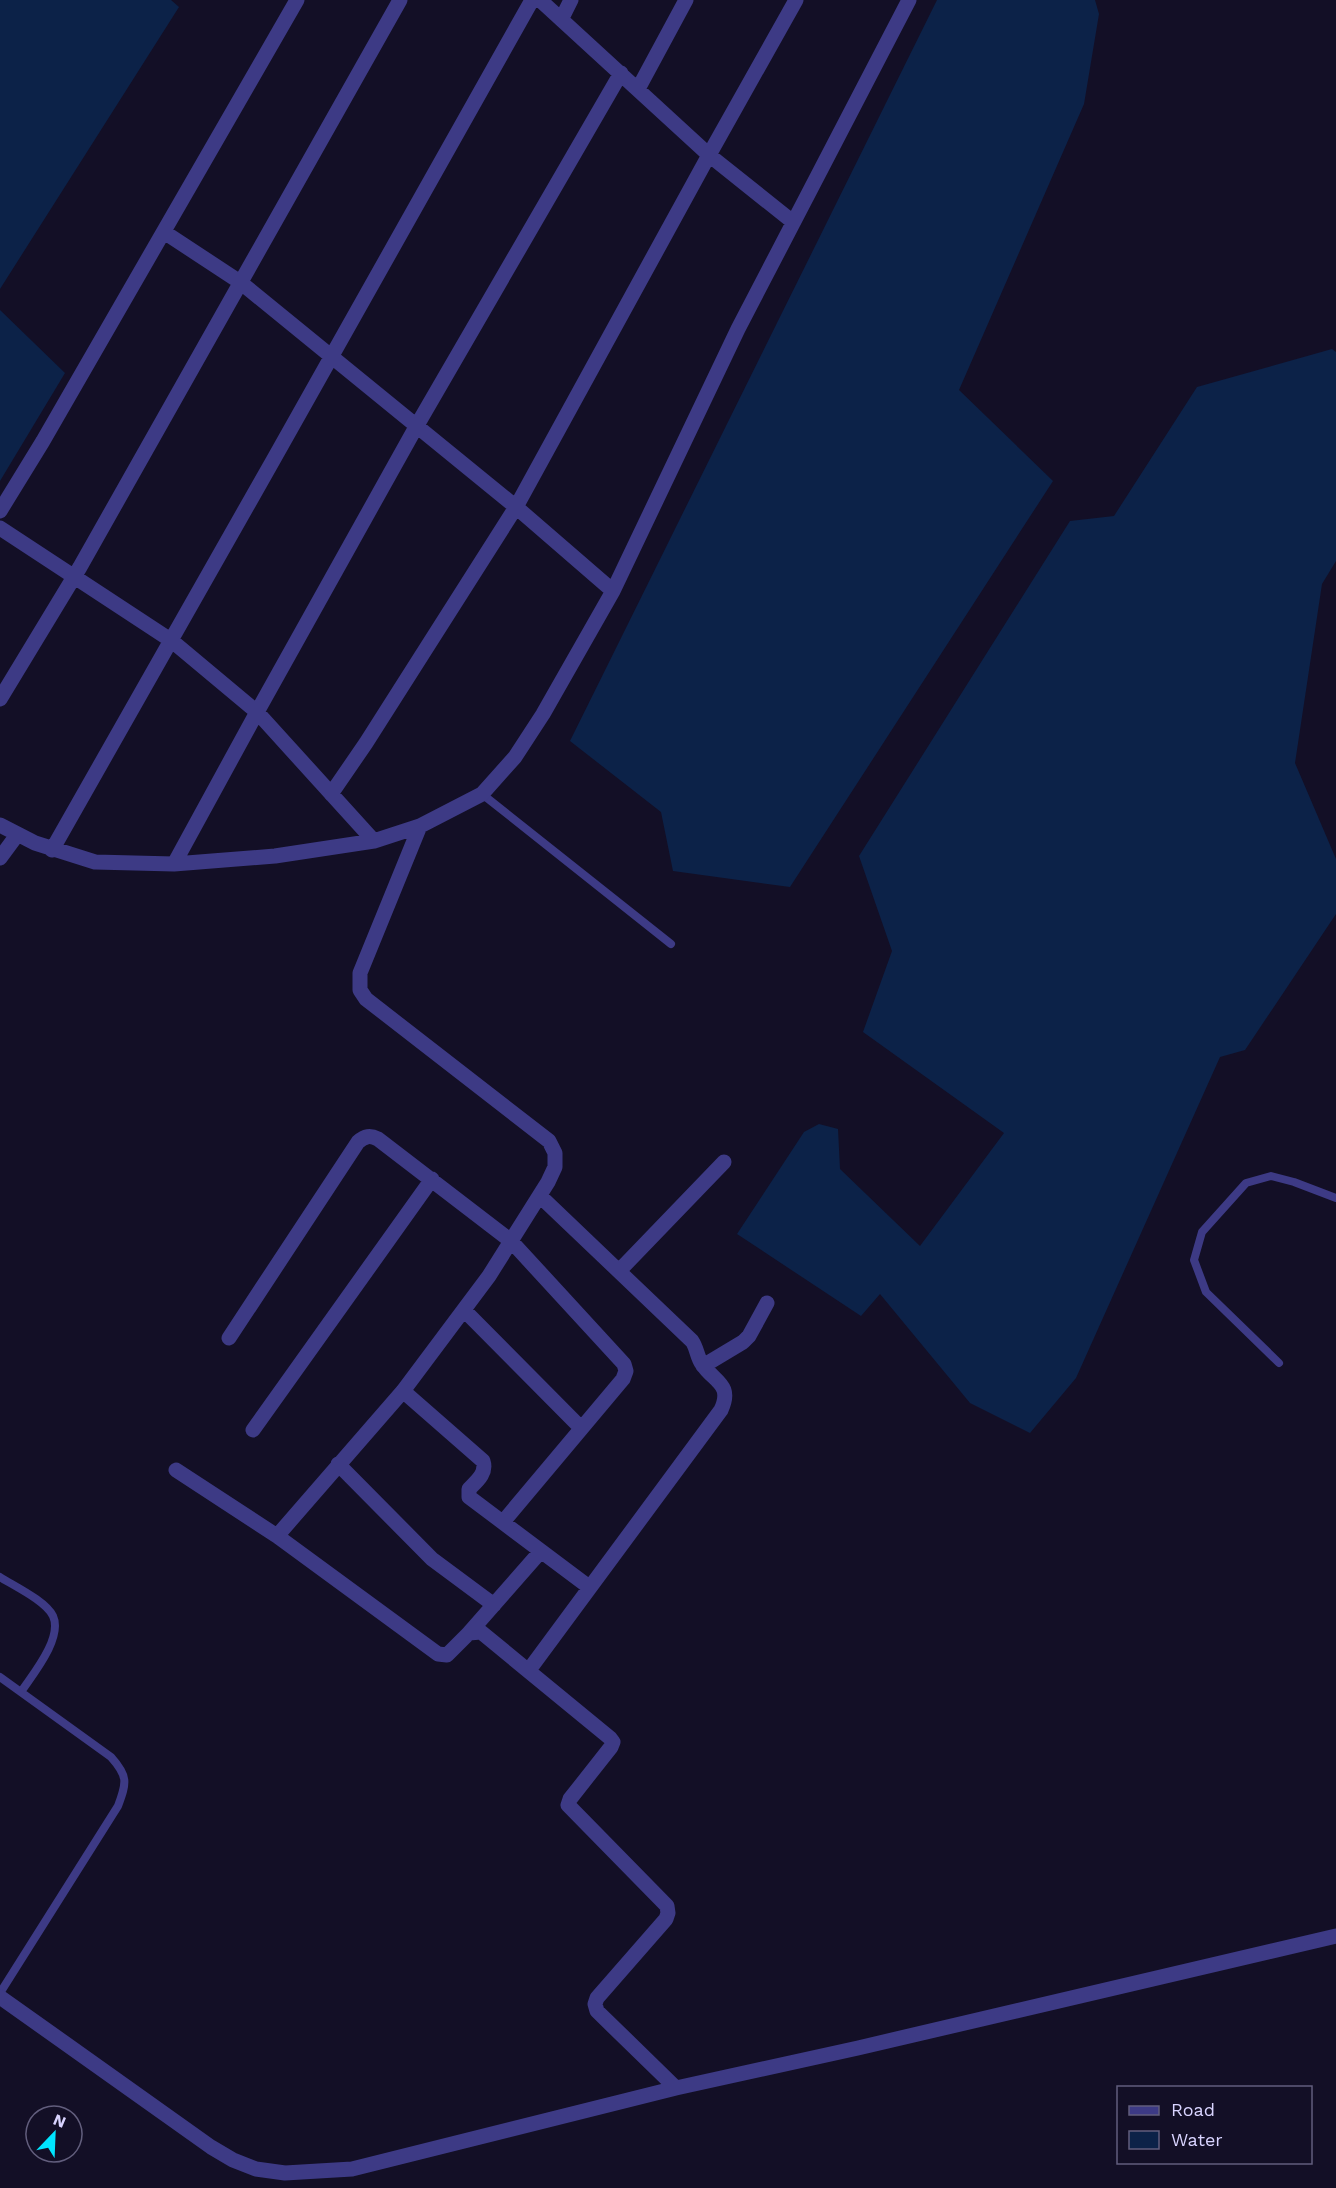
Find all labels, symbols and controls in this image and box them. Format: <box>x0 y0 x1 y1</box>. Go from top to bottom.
legend <box>1117 2086 1312 2164</box>
text: Road <box>1171 2099 1215 2120</box>
north arrow <box>24 2104 84 2164</box>
text: N <box>50 2110 69 2132</box>
text: Water <box>1171 2129 1223 2150</box>

